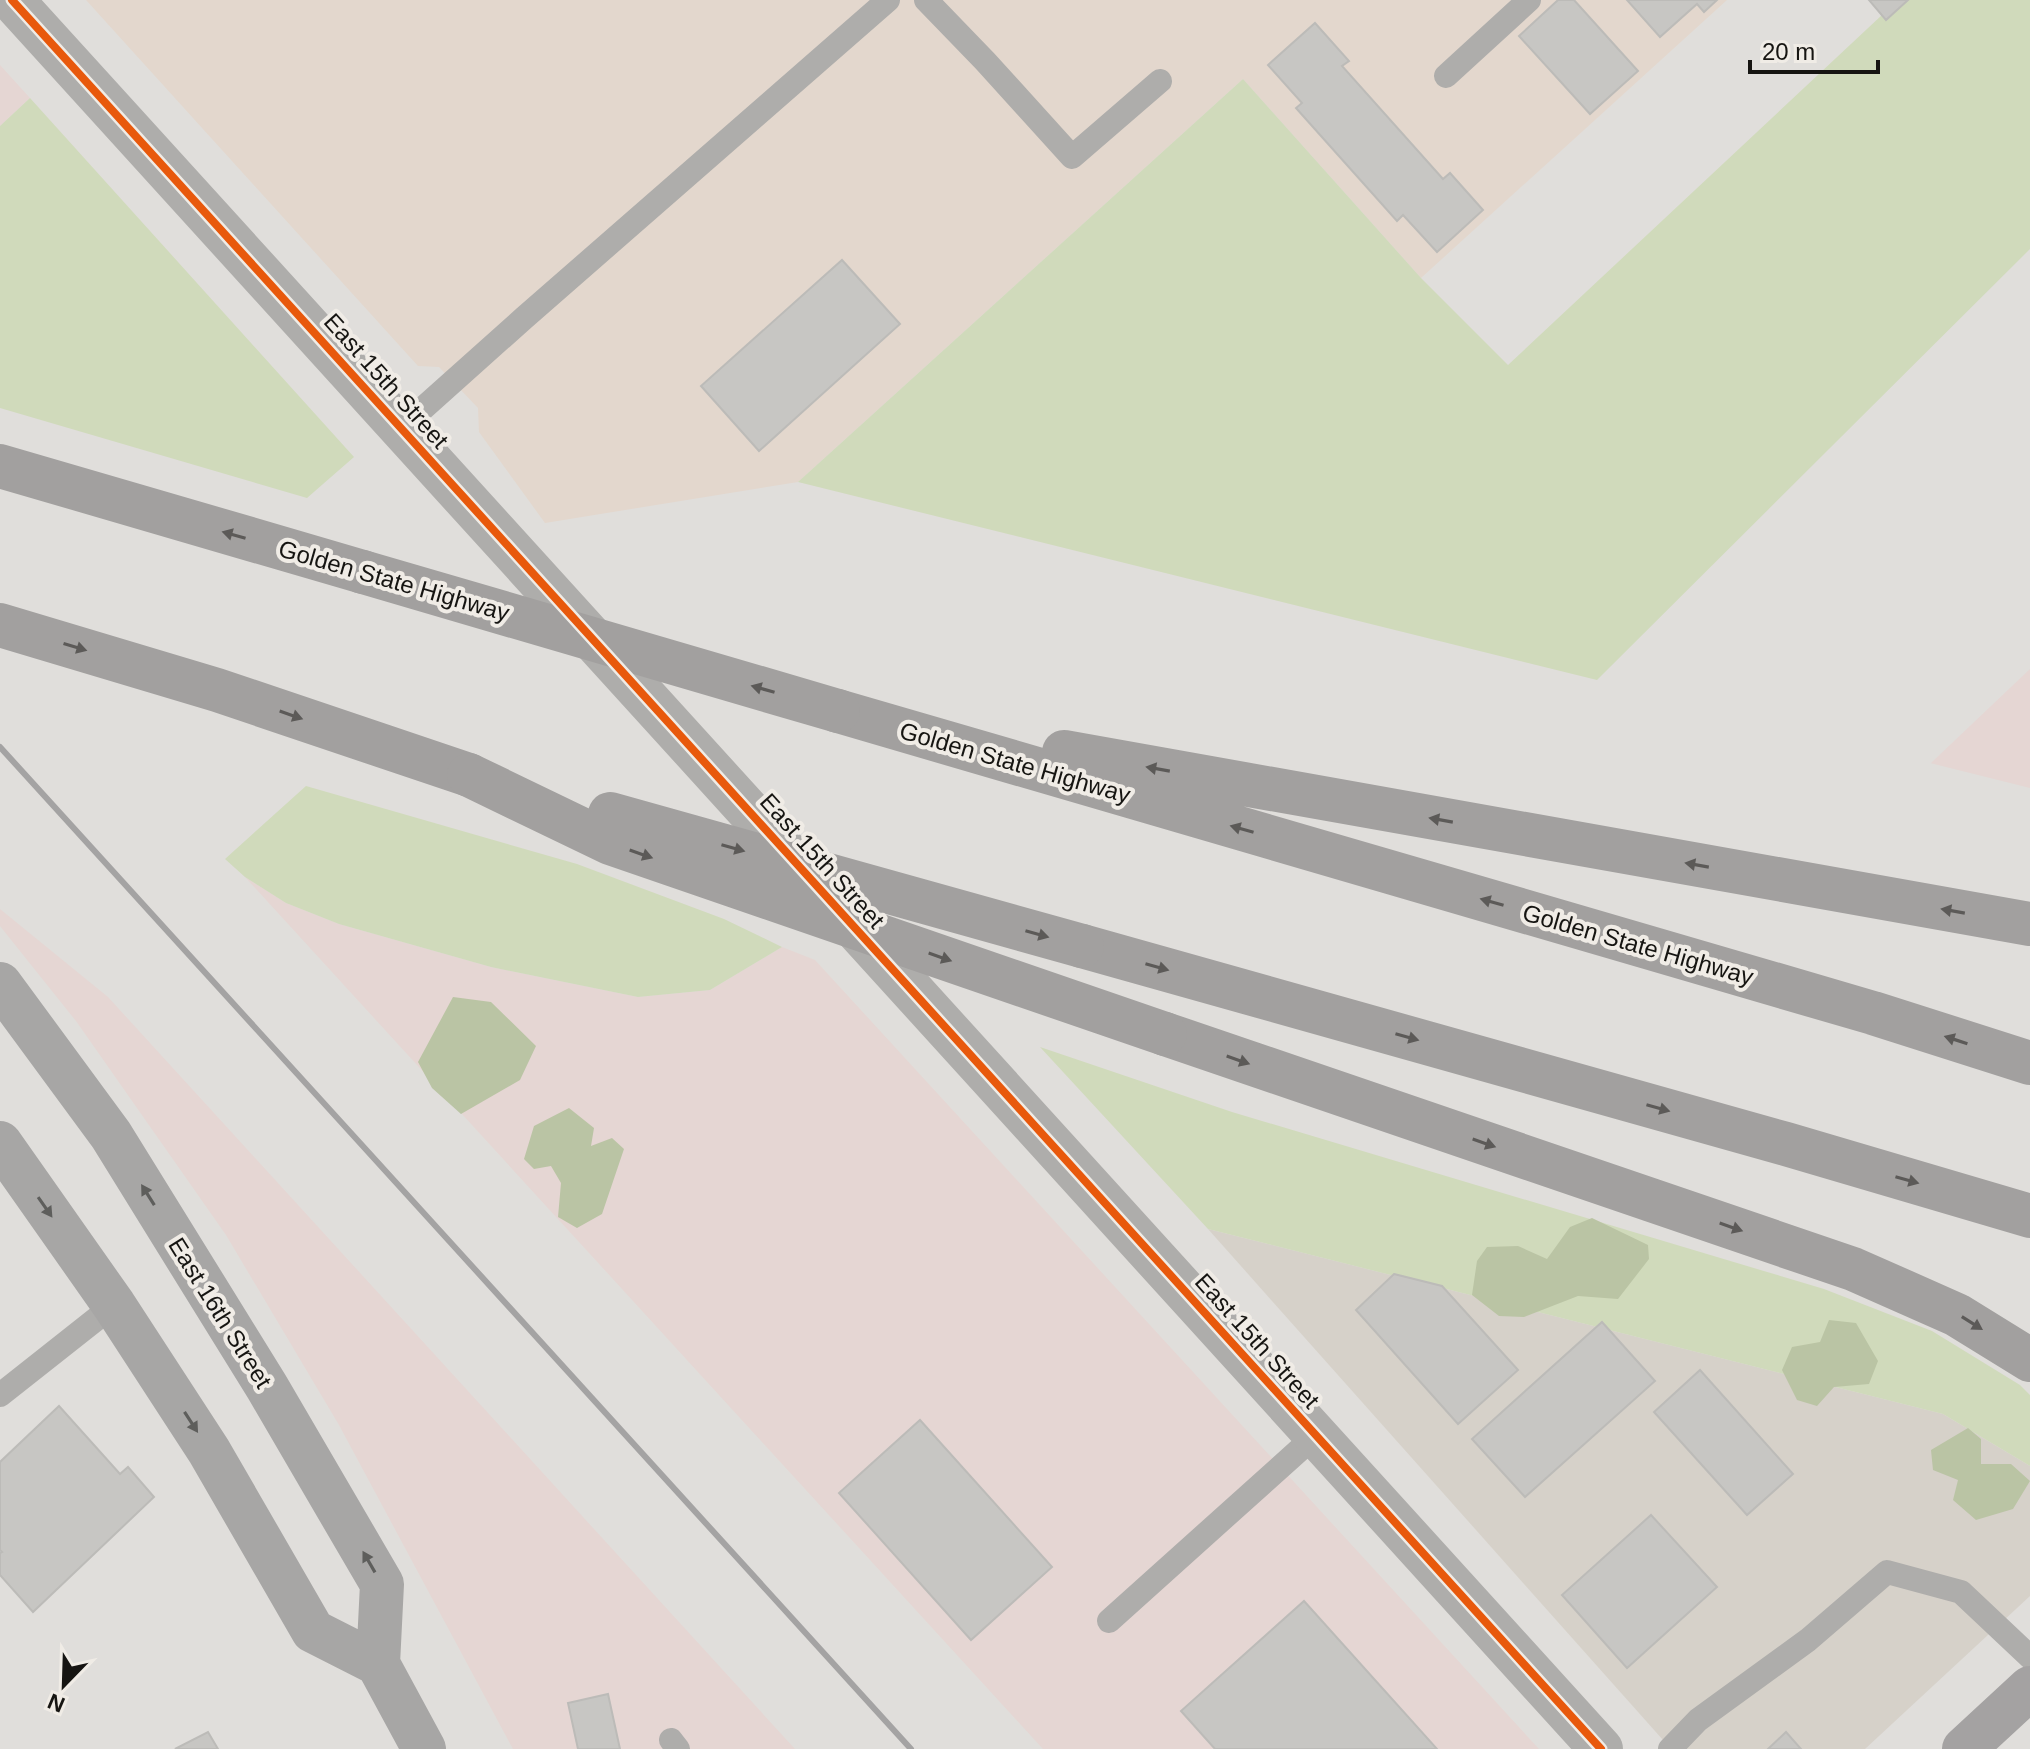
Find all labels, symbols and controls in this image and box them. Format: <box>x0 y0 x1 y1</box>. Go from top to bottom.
scale bar <box>1750 24 1878 74</box>
text: 20 m <box>1762 38 1815 65</box>
street label: East 15th Street <box>319 308 454 454</box>
one-way arrow <box>221 528 246 540</box>
street label: Golden State Highway <box>276 535 513 626</box>
one-way arrow <box>63 641 87 654</box>
one-way arrow <box>750 682 774 695</box>
one-way arrow <box>279 709 303 721</box>
street label: Golden State Highway <box>897 717 1134 808</box>
one-way arrow <box>1145 762 1170 774</box>
street label: East 15th Street <box>755 788 890 934</box>
one-way arrow <box>1428 813 1453 825</box>
one-way arrow <box>1230 822 1254 835</box>
one-way arrow <box>720 843 745 855</box>
one-way arrow <box>630 848 654 860</box>
one-way arrow <box>1684 859 1709 871</box>
one-way arrow <box>1479 895 1503 908</box>
street label: Golden State Highway <box>1520 899 1757 990</box>
one-way arrow <box>1940 904 1965 916</box>
one-way arrow <box>1025 928 1050 940</box>
one-way arrow <box>928 951 952 963</box>
one-way arrow <box>1145 961 1169 974</box>
one-way arrow <box>1395 1032 1420 1044</box>
one-way arrow <box>1943 1033 1967 1046</box>
one-way arrow <box>1227 1054 1251 1066</box>
one-way arrow <box>1646 1102 1670 1115</box>
one-way arrow <box>1473 1138 1497 1150</box>
one-way arrow <box>1895 1174 1920 1186</box>
one-way arrow <box>141 1184 155 1206</box>
one-way arrow <box>37 1196 52 1217</box>
one-way arrow <box>1719 1222 1743 1234</box>
street label: East 16th Street <box>163 1233 278 1393</box>
street label: East 15th Street <box>1190 1268 1325 1414</box>
one-way arrow <box>1961 1316 1982 1331</box>
one-way arrow <box>183 1411 197 1433</box>
one-way arrow <box>362 1551 376 1573</box>
north arrow <box>24 1645 104 1725</box>
text: N <box>44 1688 69 1718</box>

